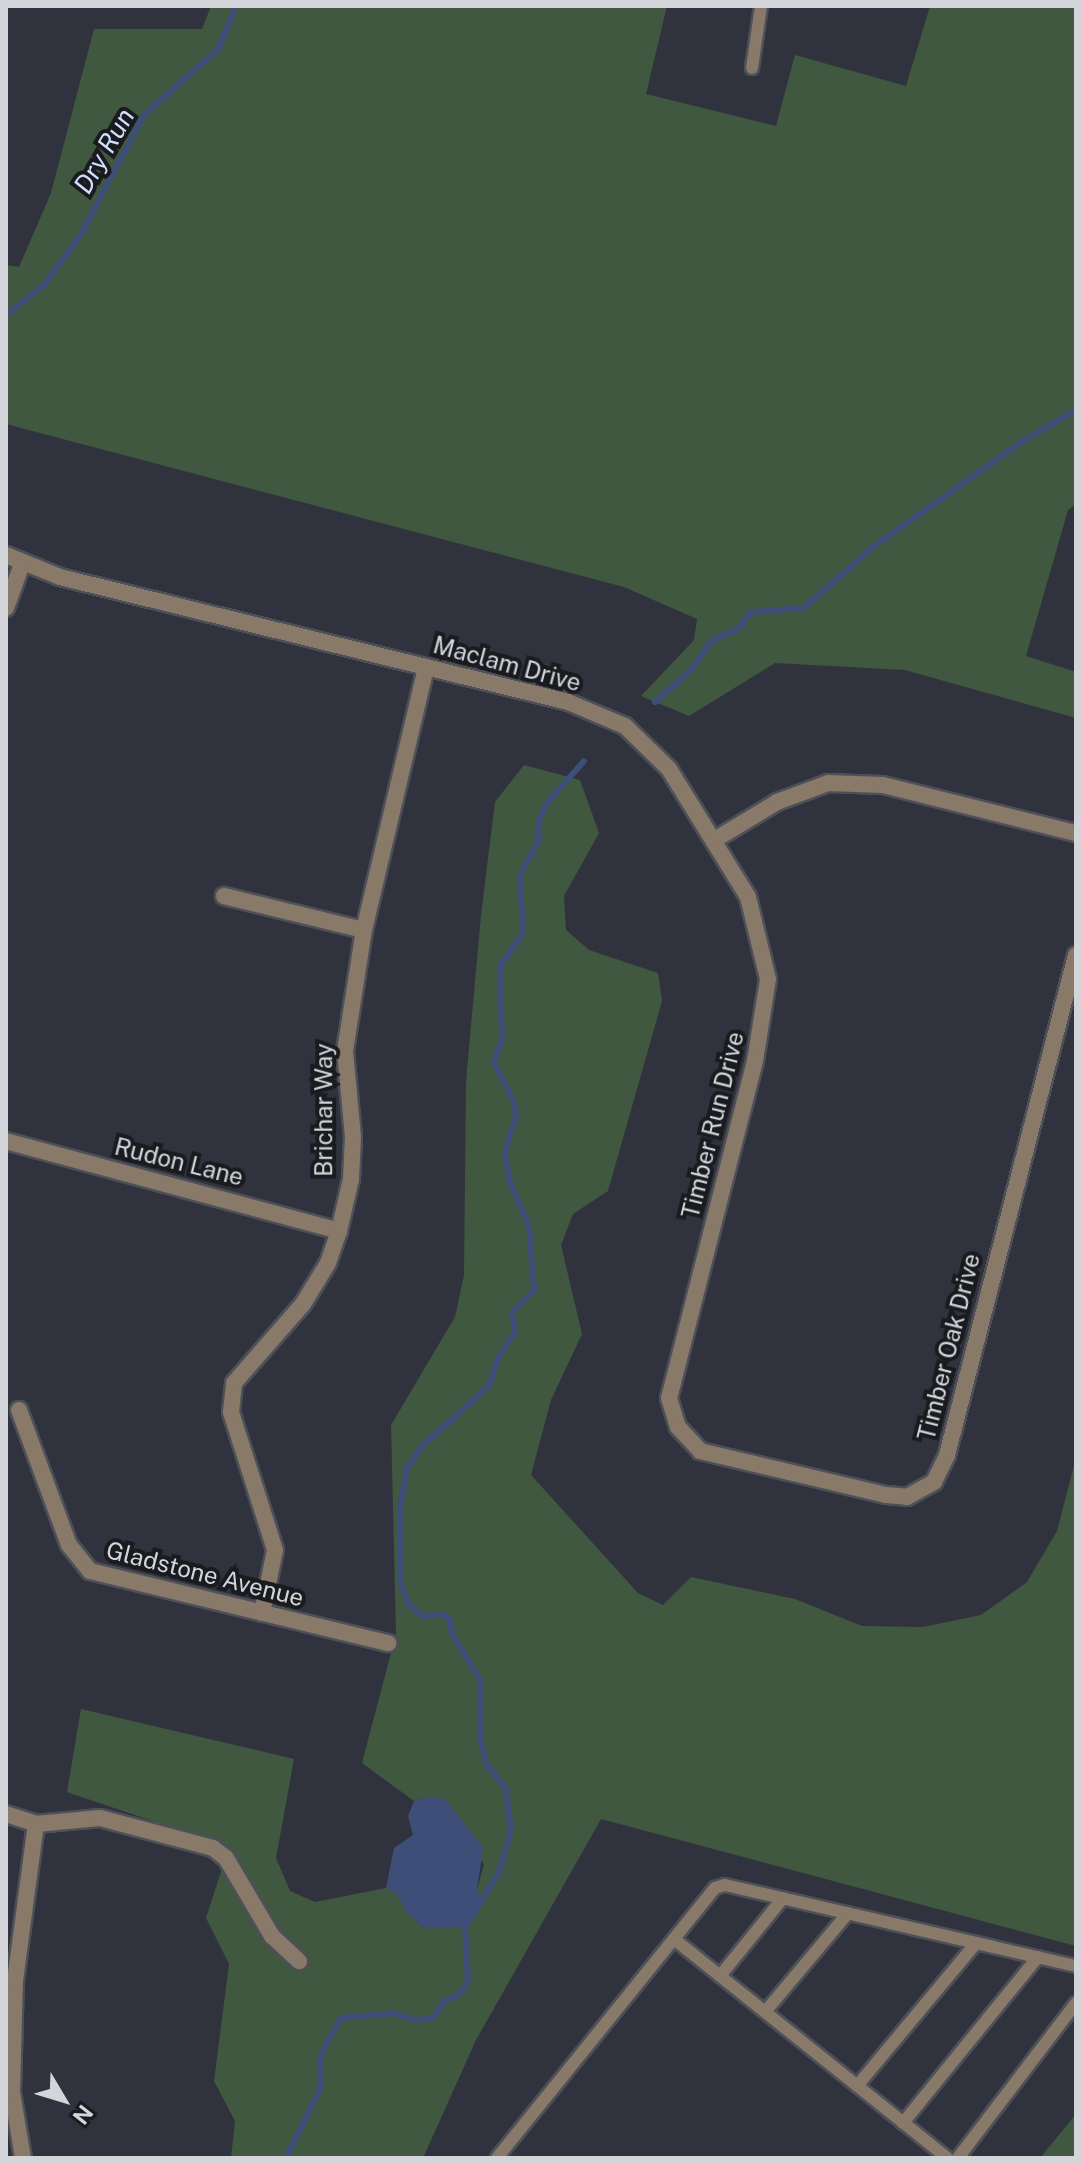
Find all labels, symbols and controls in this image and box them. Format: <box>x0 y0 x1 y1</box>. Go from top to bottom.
water label: Dry Run <box>67 103 141 199</box>
street label: Maclam Drive <box>430 630 584 698</box>
street label: Timber Run Drive <box>676 1029 750 1221</box>
street label: Brichar Way <box>310 1043 338 1177</box>
street label: Rudon Lane <box>112 1132 246 1192</box>
street label: Timber Oak Drive <box>912 1251 986 1443</box>
street label: Gladstone Avenue <box>103 1536 307 1612</box>
north arrow <box>24 2060 104 2140</box>
text: N <box>67 2100 98 2130</box>

